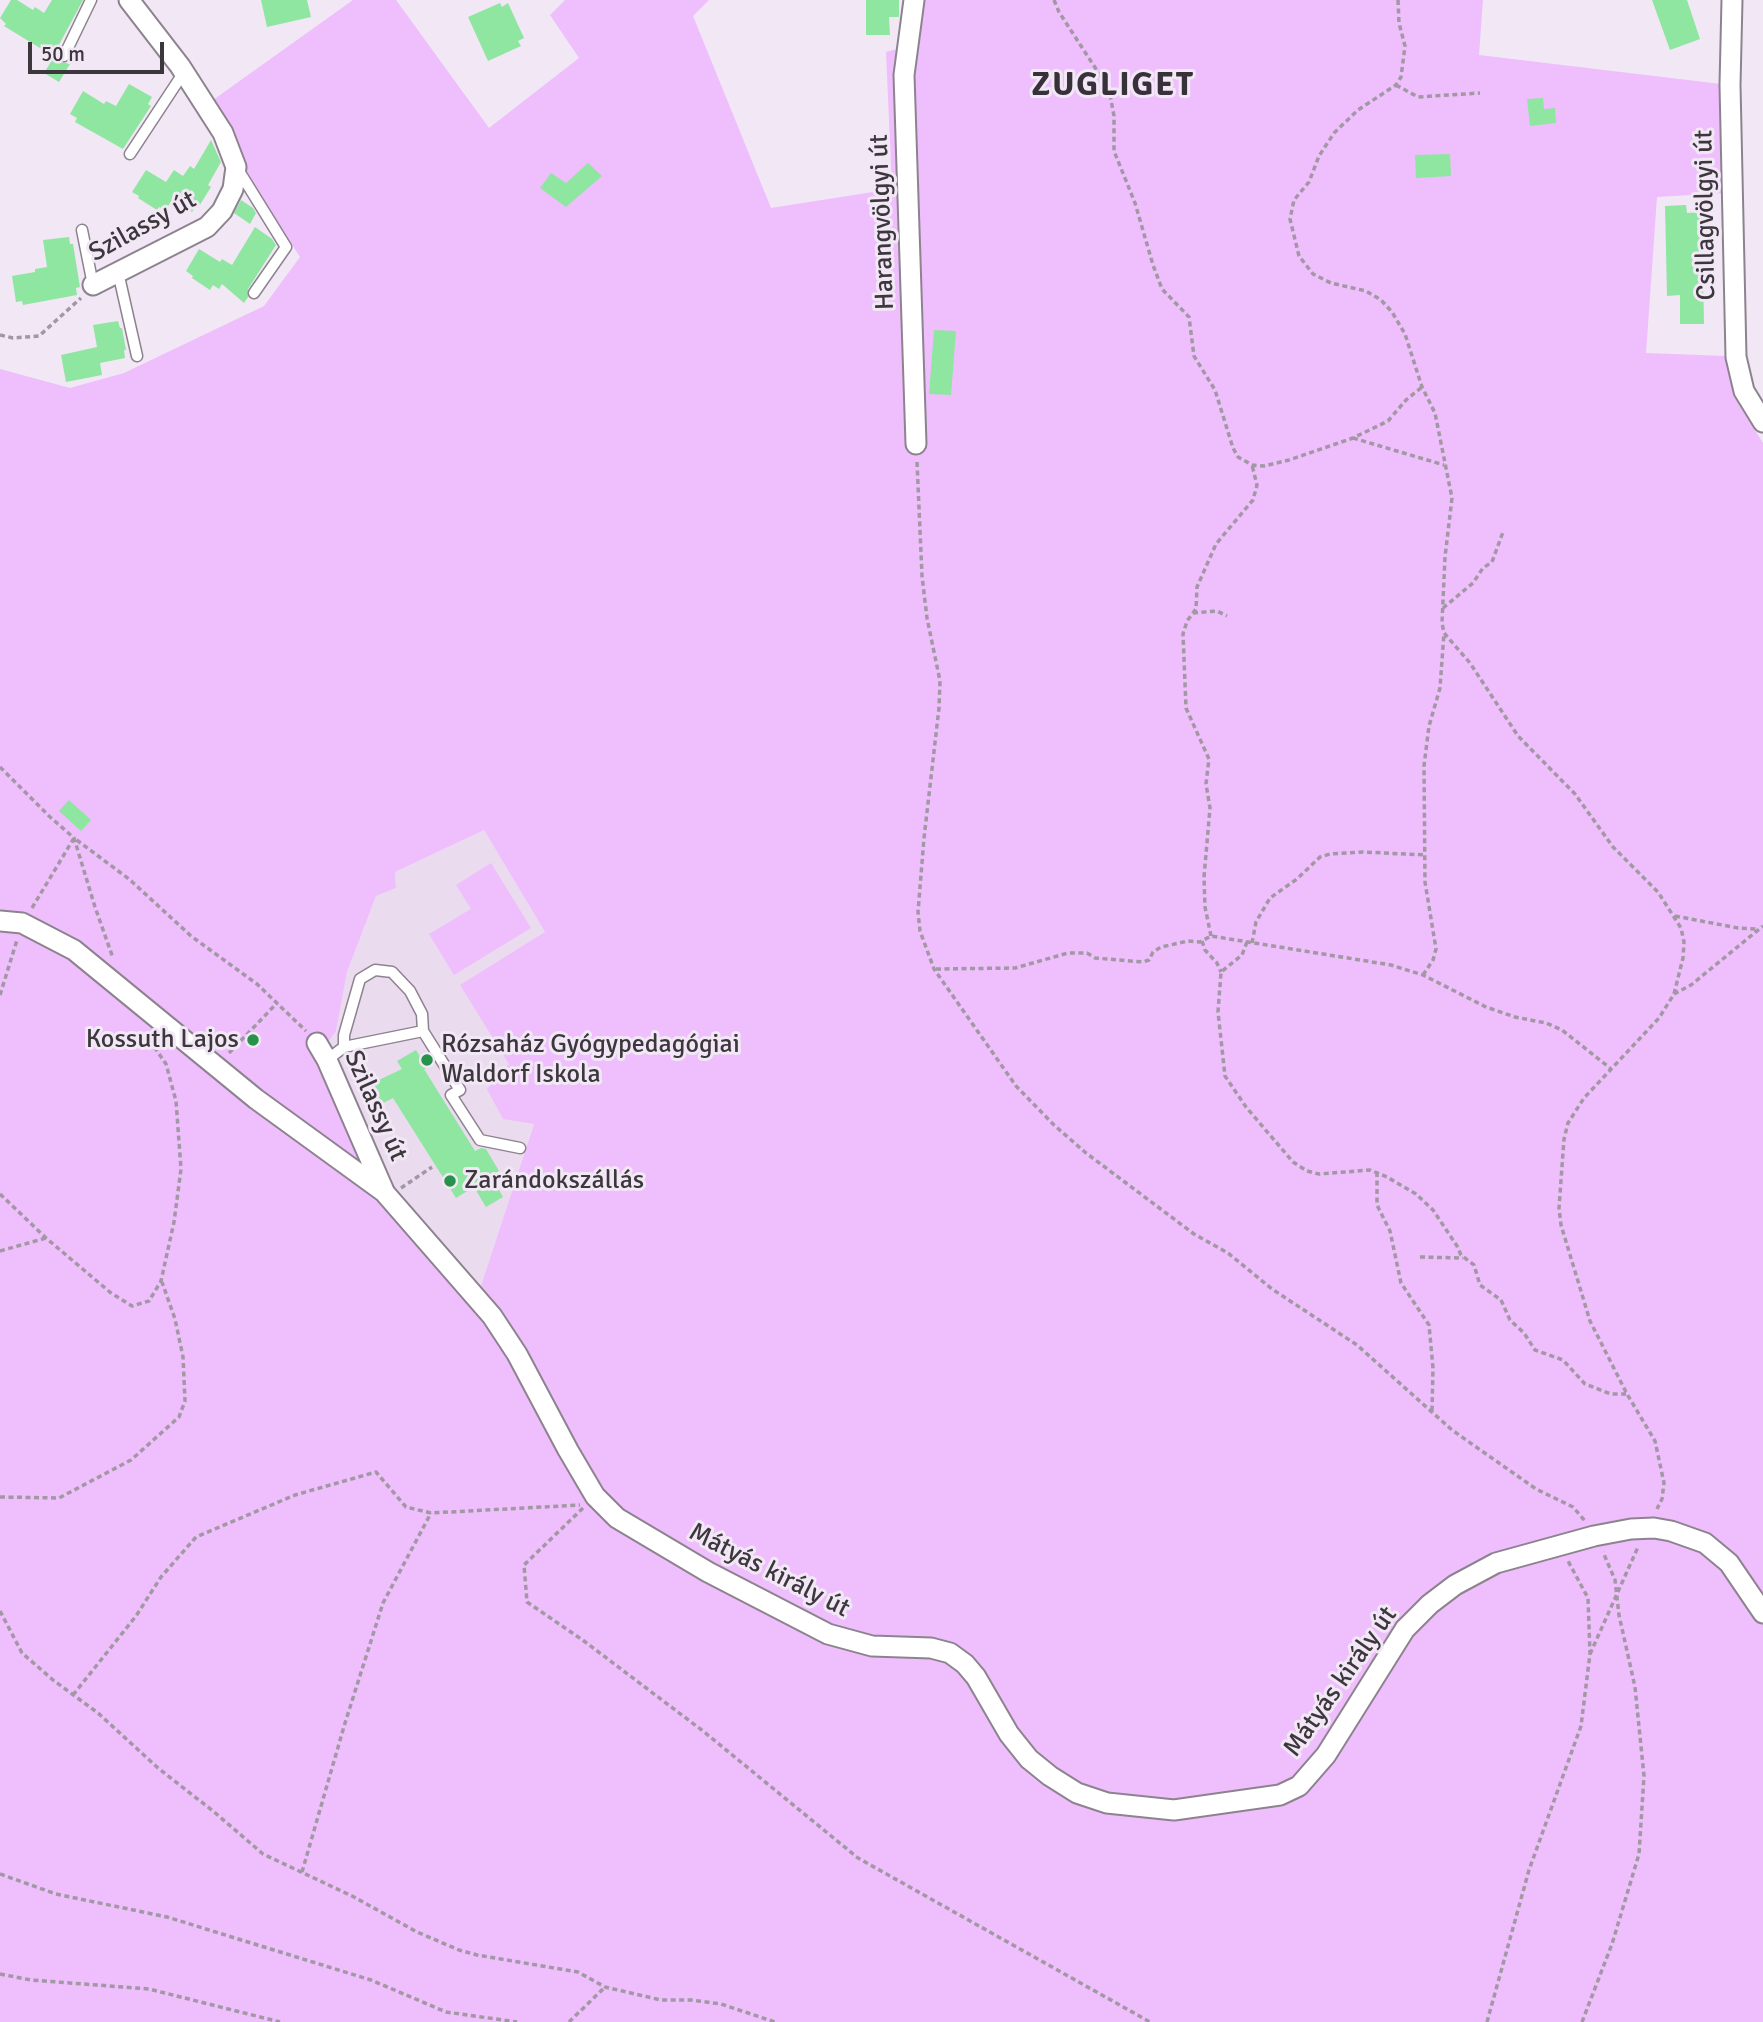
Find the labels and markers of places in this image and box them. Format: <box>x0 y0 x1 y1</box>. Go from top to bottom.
place label: Kossuth Lajos <box>86 1024 239 1056</box>
place label: Rózsaház Gyógypedagógiai Waldorf Iskola <box>441 1029 740 1090</box>
marker: Kossuth Lajos <box>245 1032 261 1048</box>
marker: Rózsaház Gyógypedagógiai Waldorf Iskola <box>419 1052 435 1068</box>
place label: Zarándokszállás <box>464 1165 644 1197</box>
marker: Zarándokszállás <box>442 1173 458 1189</box>

